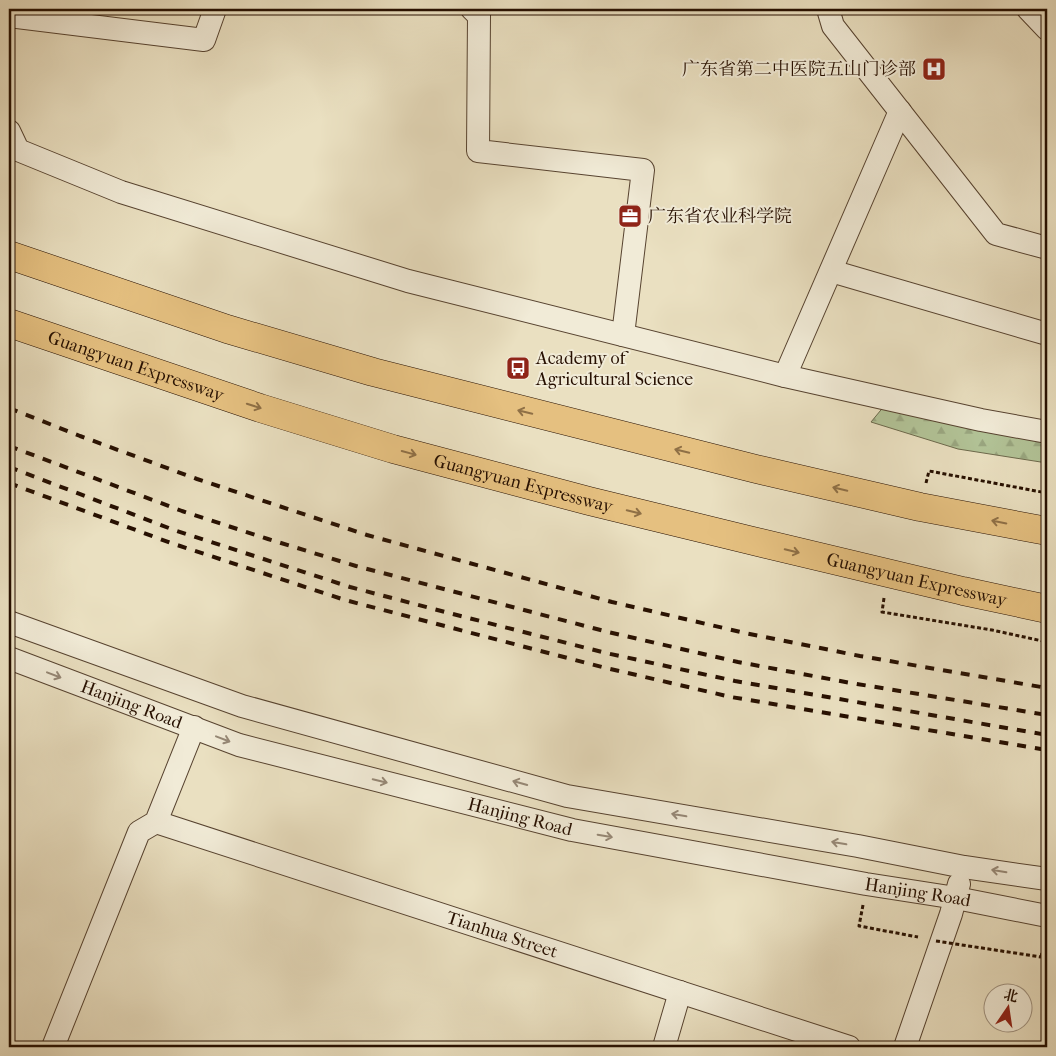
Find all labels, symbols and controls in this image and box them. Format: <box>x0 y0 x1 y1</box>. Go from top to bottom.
hospital icon: 广东省第二中医院五山门诊部 <box>921 56 947 82</box>
place label: 广东省第二中医院五山门诊部 <box>682 59 916 80</box>
office icon: 广东省农业科学院 <box>617 203 643 229</box>
place label: 广东省农业科学院 <box>648 206 792 227</box>
street label: Guangyuan Expressway <box>45 327 228 406</box>
place label: Academy of Agricultural Science <box>535 348 693 390</box>
bus stop icon: Academy of Agricultural Science <box>505 355 531 381</box>
one-way arrow <box>246 402 261 411</box>
one-way arrow <box>517 406 533 416</box>
one-way arrow <box>675 446 691 455</box>
one-way arrow <box>401 449 417 458</box>
street label: Guangyuan Expressway <box>431 450 616 518</box>
one-way arrow <box>833 484 849 493</box>
one-way arrow <box>626 508 642 517</box>
one-way arrow <box>992 517 1008 527</box>
one-way arrow <box>784 547 800 556</box>
street label: Guangyuan Expressway <box>824 549 1010 611</box>
one-way arrow <box>46 671 62 680</box>
street label: Hanjing Road <box>78 676 185 734</box>
one-way arrow <box>215 734 230 744</box>
one-way arrow <box>371 777 387 786</box>
one-way arrow <box>512 778 528 787</box>
street label: Hanjing Road <box>466 794 575 841</box>
one-way arrow <box>671 810 687 820</box>
one-way arrow <box>597 832 613 842</box>
one-way arrow <box>832 837 848 847</box>
one-way arrow <box>991 866 1007 876</box>
street label: Hanjing Road <box>863 874 973 912</box>
street label: Tianhua Street <box>444 907 561 963</box>
north arrow <box>984 984 1034 1034</box>
text: 北 <box>1002 986 1020 1006</box>

